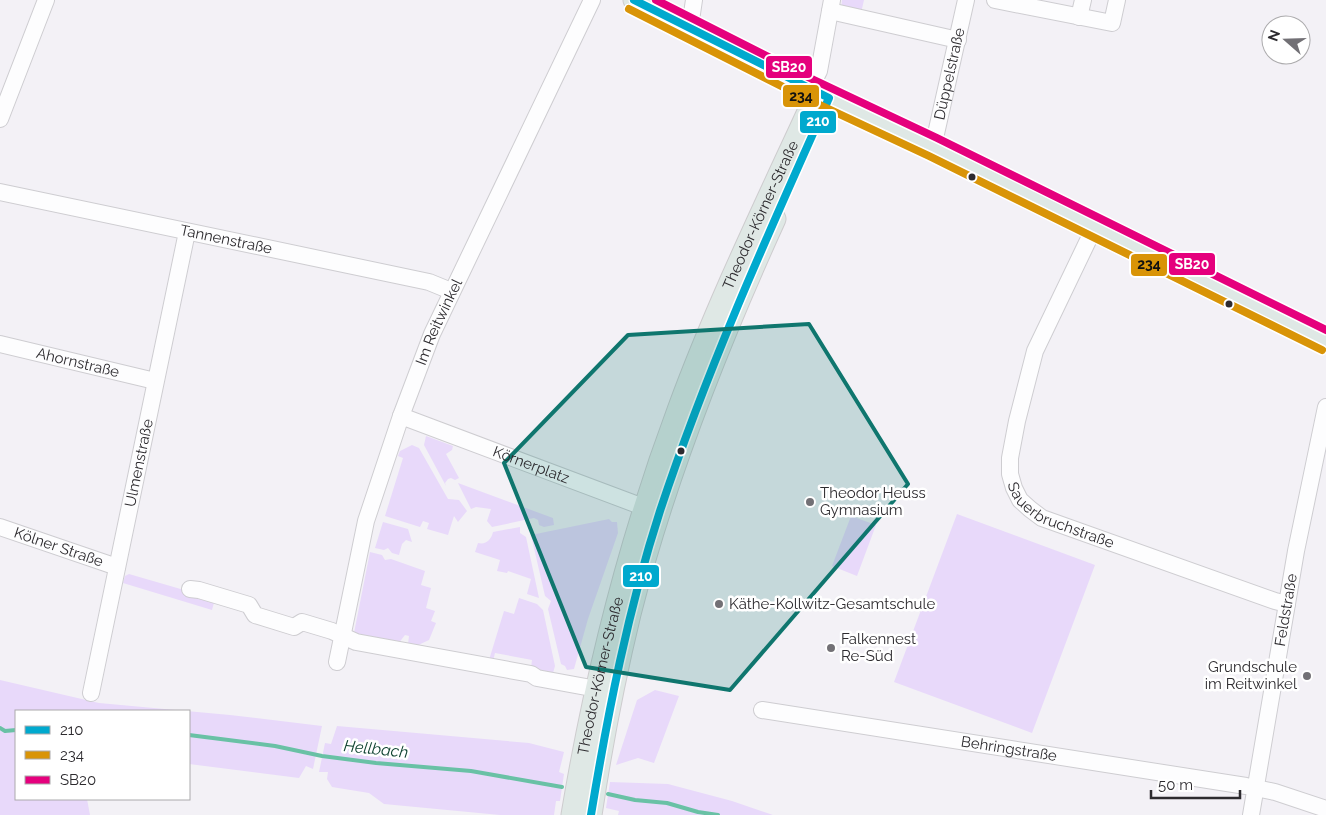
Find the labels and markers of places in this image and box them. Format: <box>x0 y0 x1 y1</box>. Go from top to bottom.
unlabelled marker <box>967 172 977 182</box>
unlabelled marker <box>1224 299 1234 309</box>
unlabelled marker <box>676 446 686 456</box>
place label: Theodor Heuss Gymnasium <box>820 484 926 519</box>
marker: Theodor Heuss Gymnasium <box>804 496 816 508</box>
place label: Käthe-Kollwitz-Gesamtschule <box>729 595 936 613</box>
marker: Käthe-Kollwitz-Gesamtschule <box>713 598 725 610</box>
place label: Falkennest Re-Süd <box>841 630 916 665</box>
marker: Falkennest Re-Süd <box>825 642 837 654</box>
place label: Grundschule im Reitwinkel <box>1205 658 1298 693</box>
marker: Grundschule im Reitwinkel <box>1301 670 1313 682</box>

